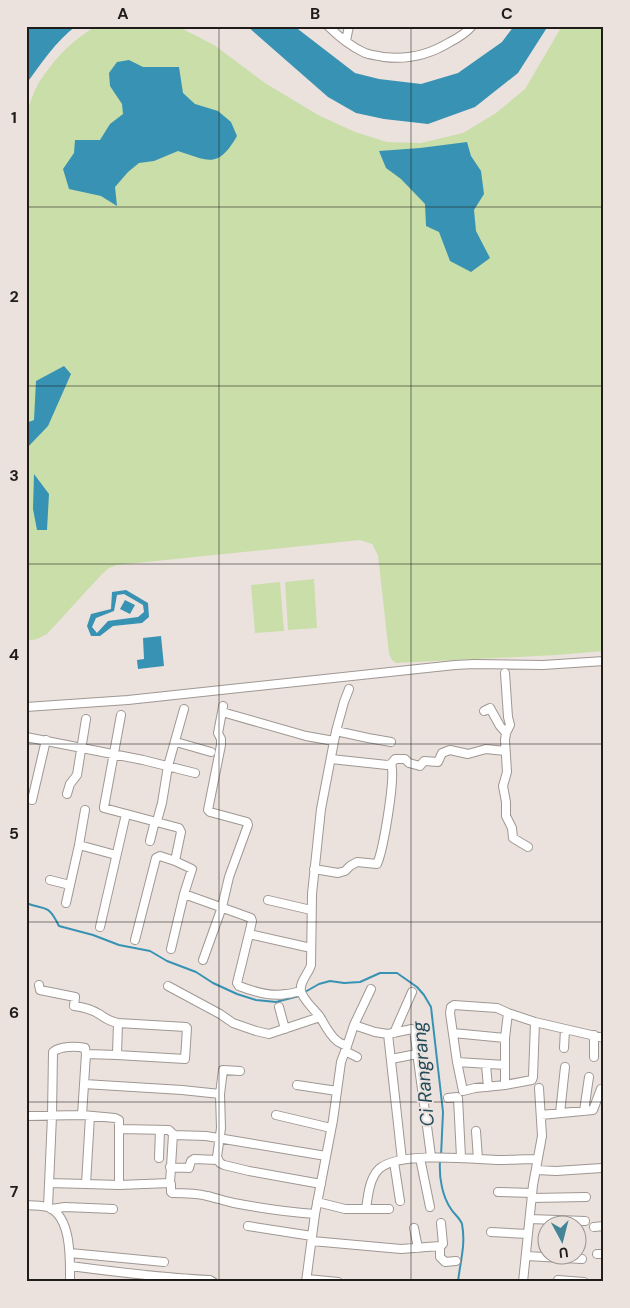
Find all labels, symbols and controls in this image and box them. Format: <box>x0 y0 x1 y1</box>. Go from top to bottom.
text: A <box>117 3 129 24</box>
text: B <box>310 3 320 24</box>
text: C <box>501 3 513 24</box>
text: 1 <box>11 107 17 128</box>
text: 2 <box>9 286 19 307</box>
text: 3 <box>9 465 19 486</box>
text: 4 <box>9 644 19 665</box>
text: 5 <box>9 823 19 844</box>
text: 6 <box>9 1002 19 1023</box>
water label: Ci Rangrang <box>406 1020 440 1128</box>
text: 7 <box>10 1181 19 1202</box>
north arrow <box>538 1216 588 1266</box>
text: U <box>558 1243 569 1262</box>

